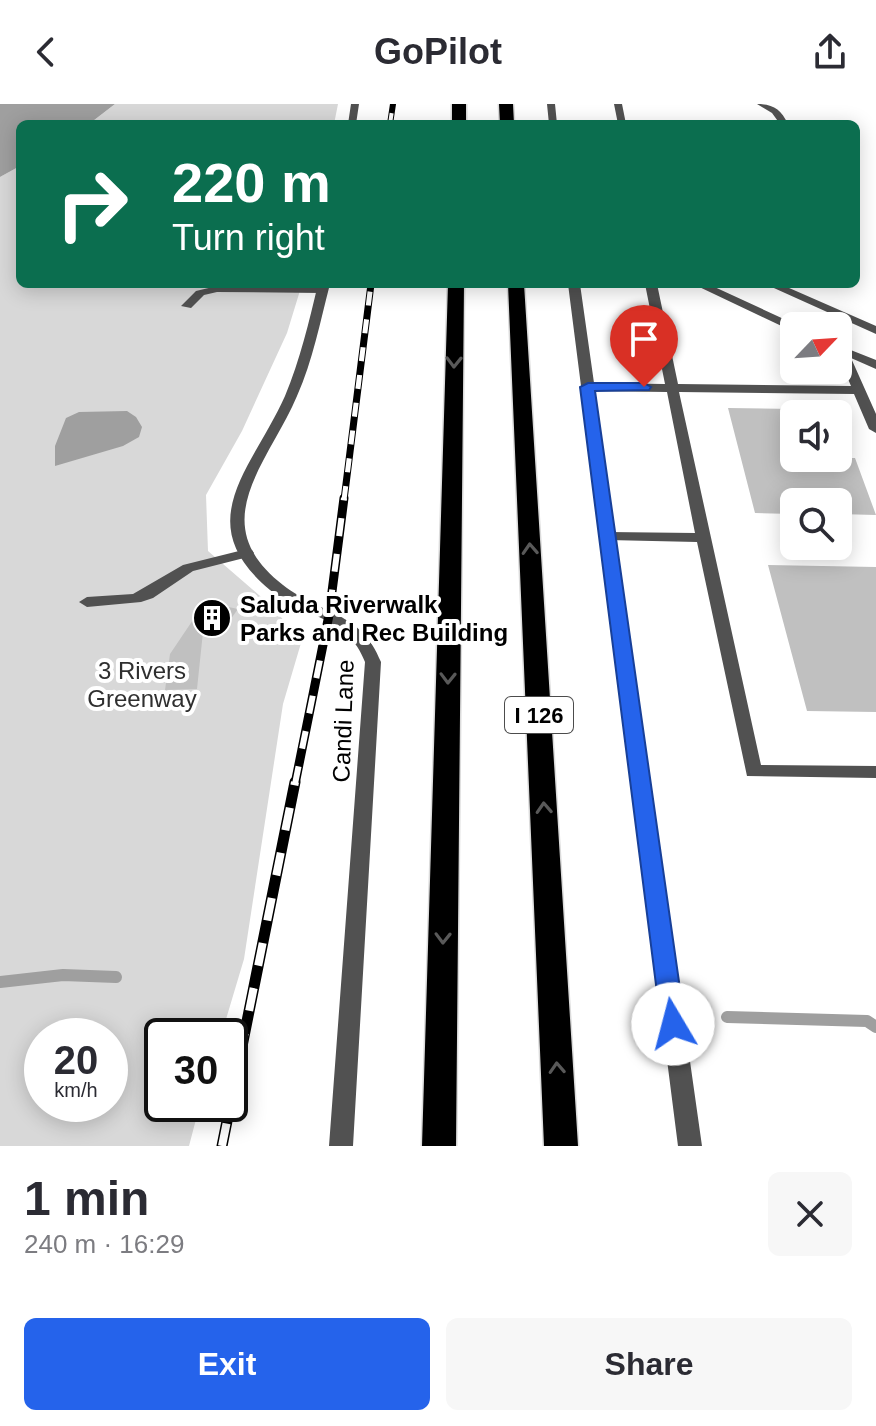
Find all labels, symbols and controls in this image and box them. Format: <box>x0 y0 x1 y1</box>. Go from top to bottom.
icon: back <box>24 30 68 74</box>
icon: share <box>808 30 852 74</box>
text: GoPilot <box>374 31 502 72</box>
text: 220 m <box>172 151 331 214</box>
icon: right <box>40 152 144 256</box>
text: Turn right <box>172 217 325 258</box>
pin <box>610 305 678 387</box>
north arrow <box>780 312 852 384</box>
map controls <box>780 312 852 560</box>
icon: arrive <box>622 317 666 361</box>
one-way arrow <box>446 356 463 369</box>
button: sound <box>780 400 852 472</box>
button: search <box>780 488 852 560</box>
one-way arrow <box>522 542 539 555</box>
place label: Saluda Riverwalk Parks and Rec Building <box>240 591 508 646</box>
building icon: Saluda Riverwalk Parks and Rec Building <box>191 597 233 639</box>
park label: 3 Rivers Greenway <box>87 657 197 712</box>
street label: Candi Lane <box>327 659 359 783</box>
one-way arrow <box>439 672 457 685</box>
road number: I 126 <box>505 697 573 733</box>
one-way arrow <box>535 801 552 814</box>
one-way arrow <box>434 932 451 945</box>
position arrow <box>631 982 715 1066</box>
speed limit sign: 30 <box>144 1018 248 1122</box>
text: 20 <box>54 1038 98 1082</box>
one-way arrow <box>549 1061 566 1074</box>
text: km/h <box>54 1079 98 1101</box>
text: 1 min <box>24 1172 149 1225</box>
button: close <box>768 1172 852 1256</box>
text: 240 m · 16:29 <box>24 1229 184 1259</box>
button: Exit <box>24 1318 430 1410</box>
button: Share <box>446 1318 852 1410</box>

